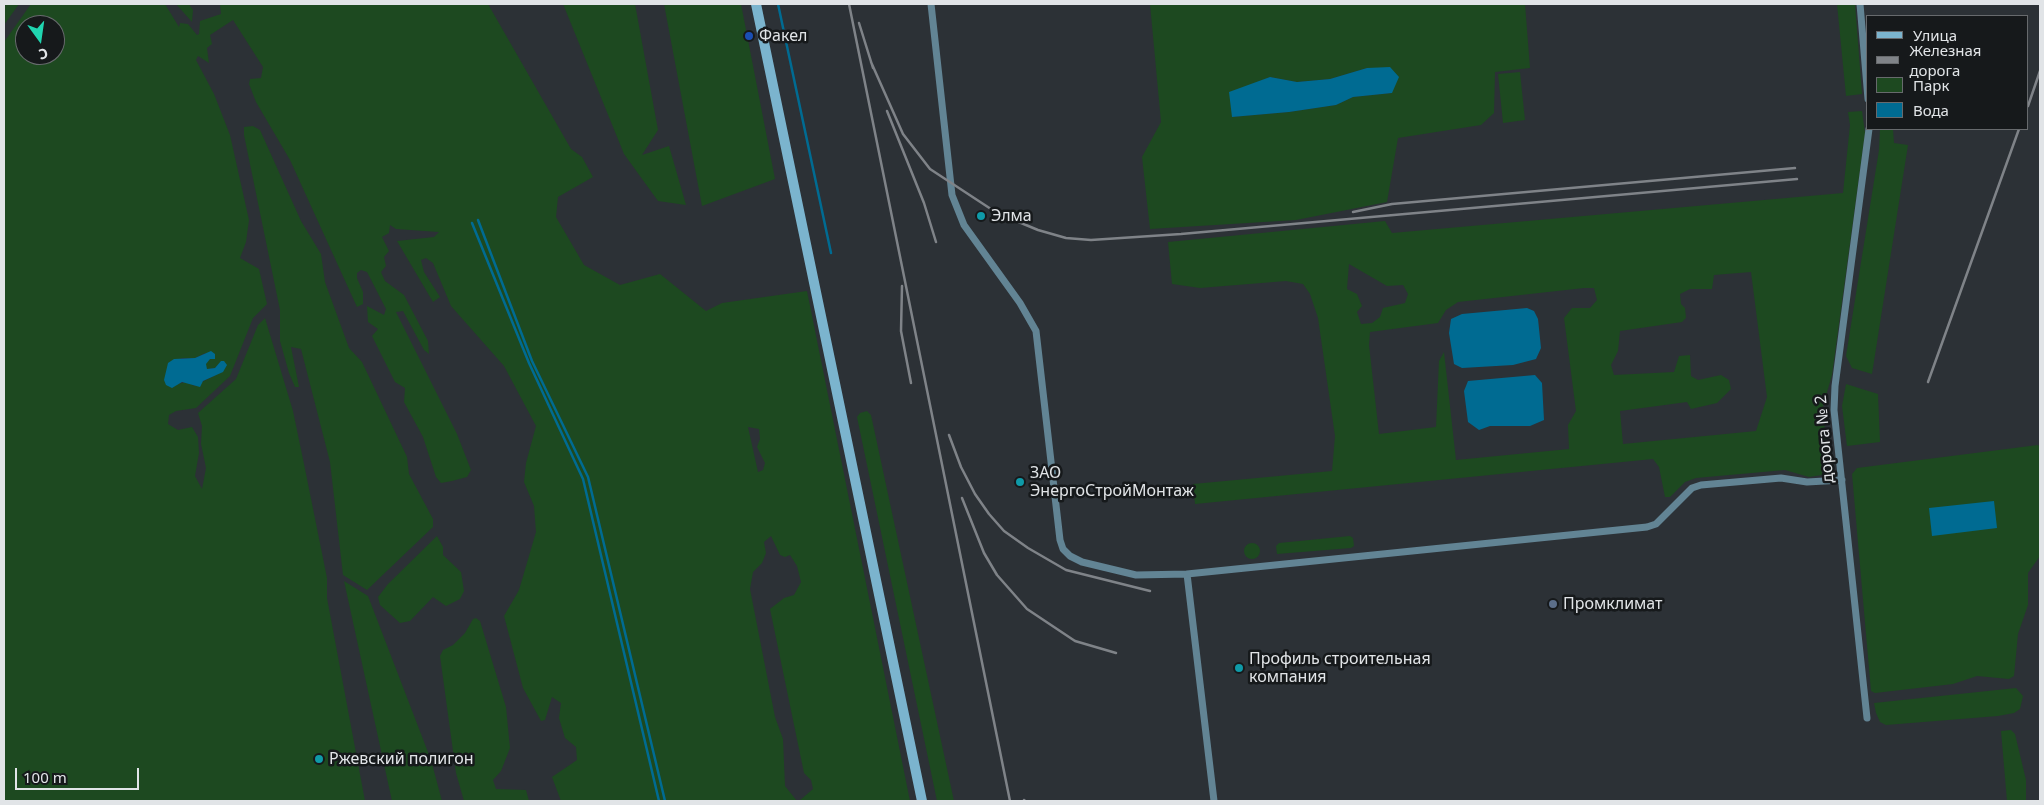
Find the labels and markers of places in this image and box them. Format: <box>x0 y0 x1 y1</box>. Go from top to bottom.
place label: Факел <box>759 26 807 46</box>
marker: Факел <box>743 30 755 42</box>
place label: Элма <box>991 206 1032 226</box>
marker: Элма <box>975 210 987 222</box>
place label: ЗАО ЭнергоСтройМонтаж <box>1030 463 1194 501</box>
marker: ЗАО ЭнергоСтройМонтаж <box>1014 476 1026 488</box>
place label: Промклимат <box>1563 594 1663 614</box>
marker: Промклимат <box>1547 598 1559 610</box>
place label: Профиль строительная компания <box>1249 649 1431 687</box>
marker: Профиль строительная компания <box>1233 662 1245 674</box>
place label: Ржевский полигон <box>329 749 473 769</box>
marker: Ржевский полигон <box>313 753 325 765</box>

